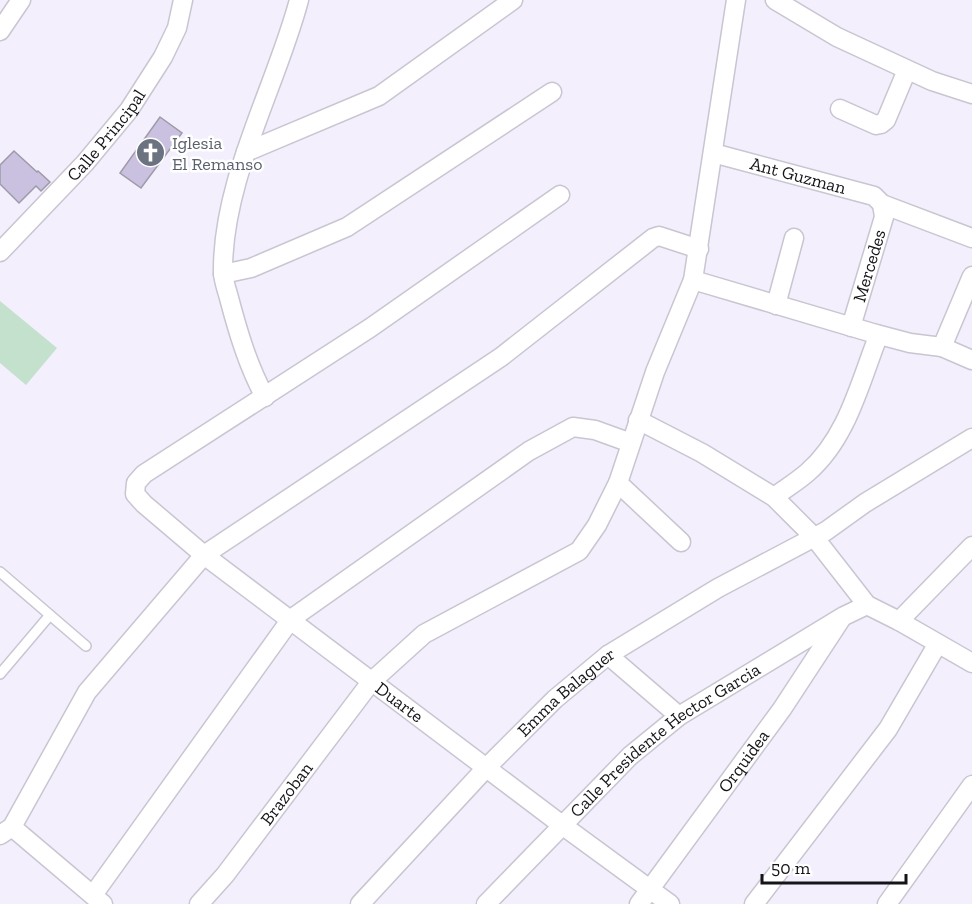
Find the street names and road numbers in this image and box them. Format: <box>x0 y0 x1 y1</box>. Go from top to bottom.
street label: Calle Principal <box>62 85 150 186</box>
street label: Ant Guzman <box>748 152 849 199</box>
street label: Mercedes <box>848 227 891 305</box>
street label: Emma Balaguer <box>513 643 619 741</box>
street label: Calle Presidente Hector Garcia <box>565 658 765 822</box>
street label: Duarte <box>371 677 428 727</box>
street label: Orquidea <box>713 725 774 797</box>
street label: Brazoban <box>256 757 318 830</box>

